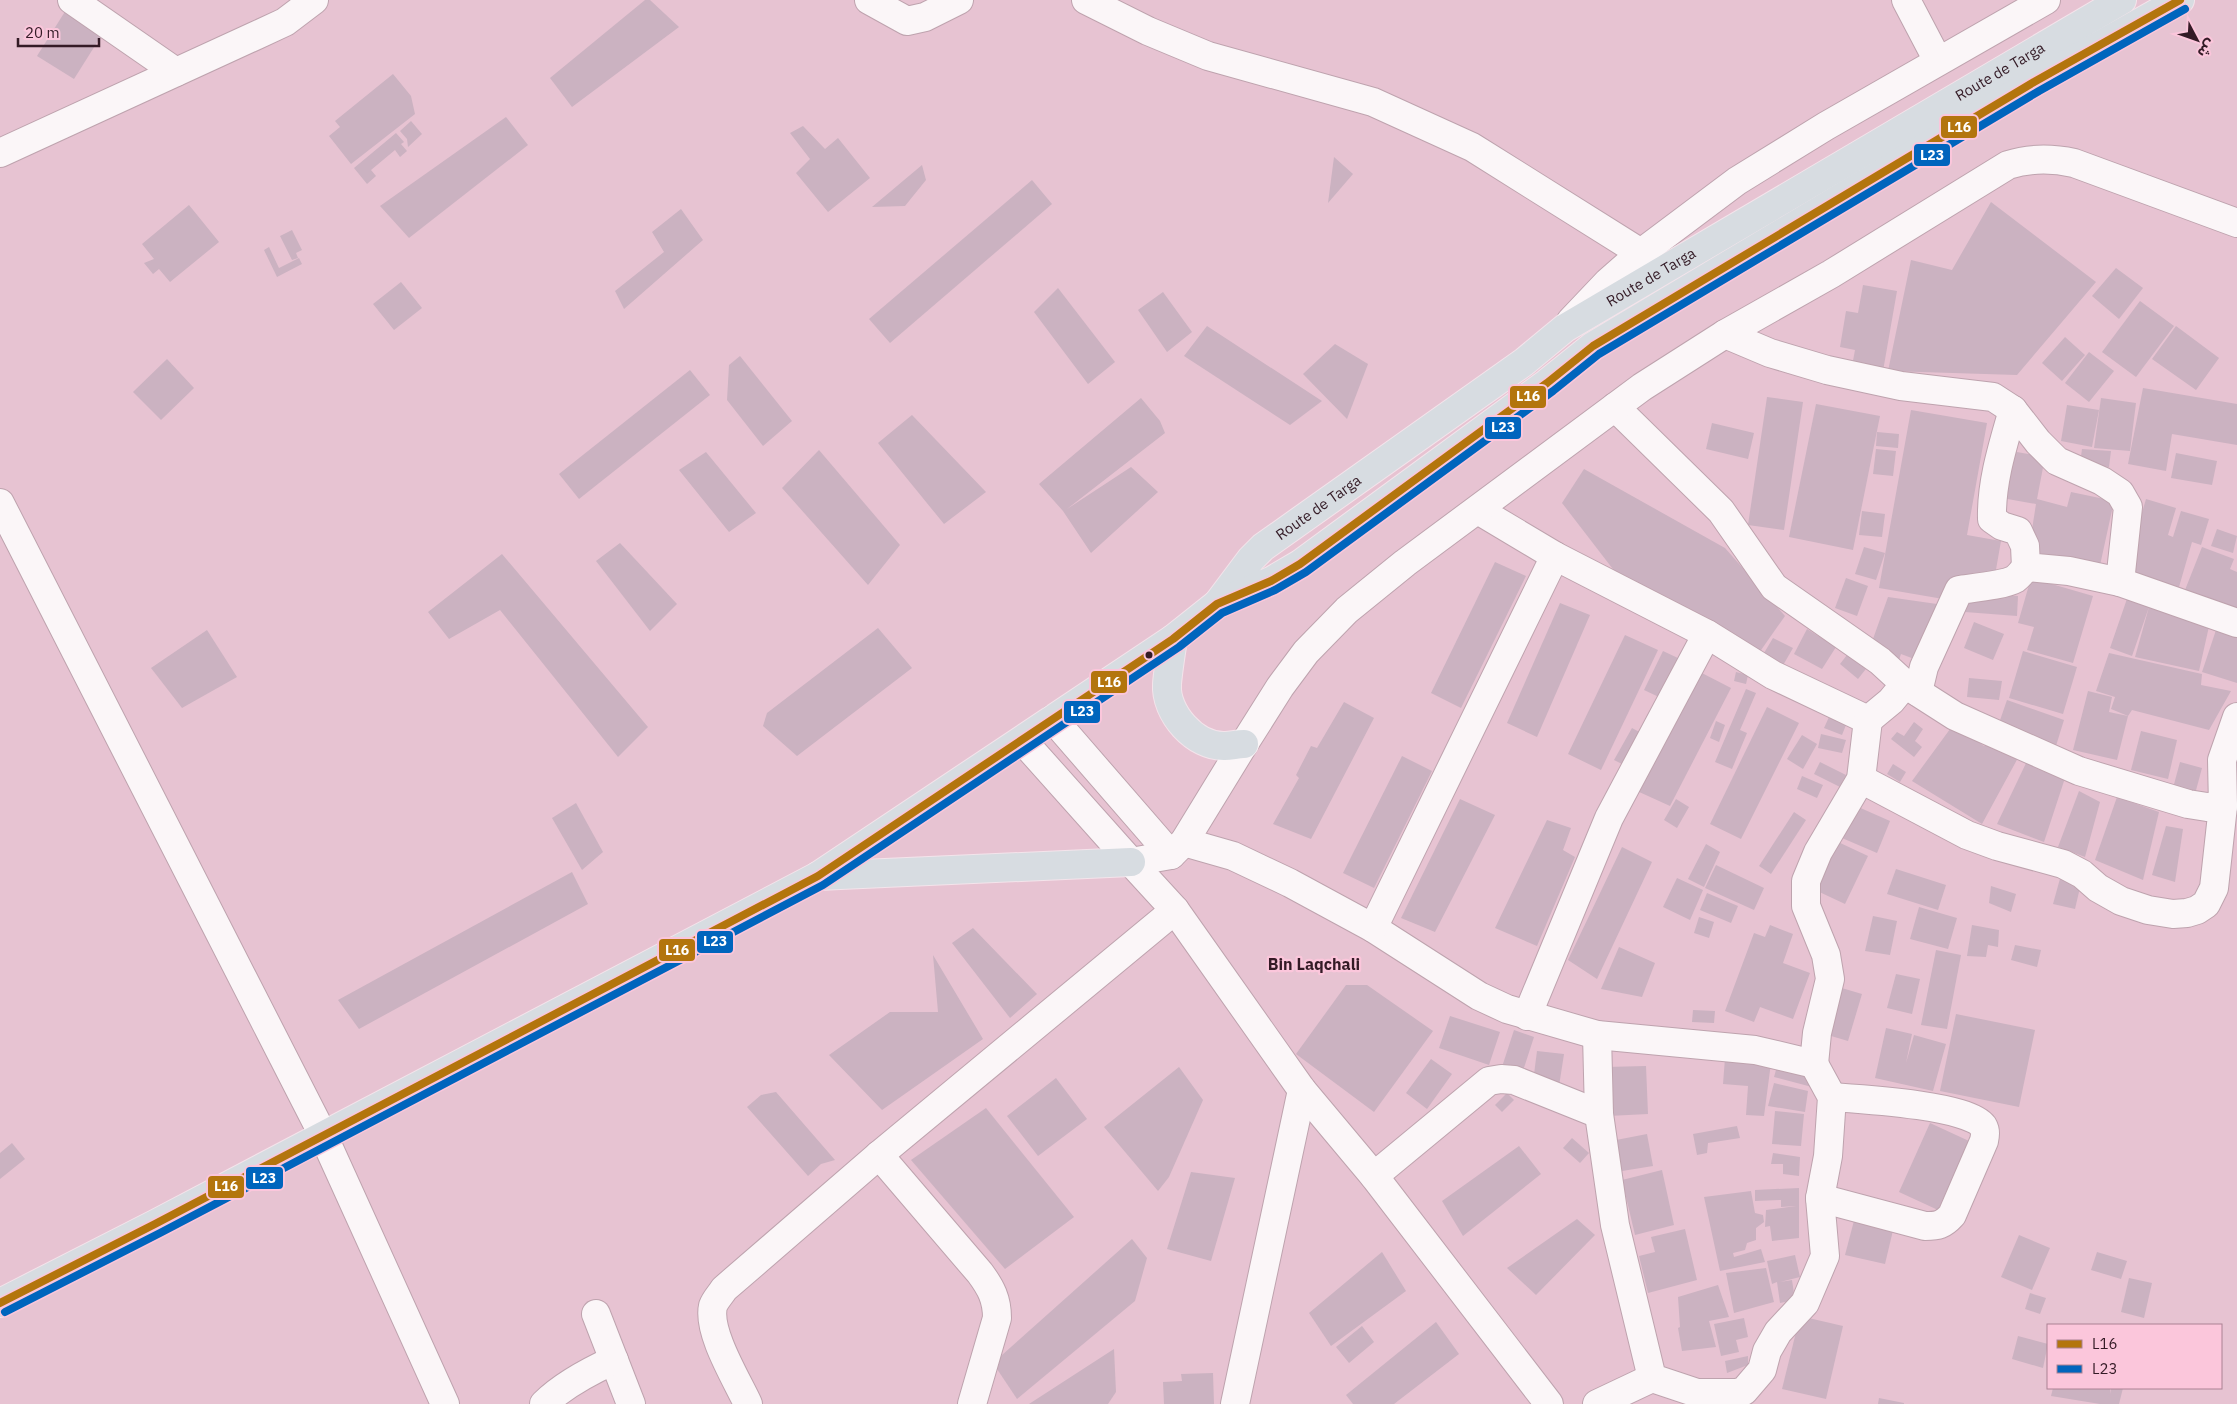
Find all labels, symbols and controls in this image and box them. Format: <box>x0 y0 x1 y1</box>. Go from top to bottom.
scale bar <box>18 15 99 47</box>
north arrow <box>2172 15 2222 65</box>
text: 20 m <box>25 23 60 42</box>
text: ش <box>2194 35 2220 62</box>
street label: Route de Targa <box>1952 38 2048 105</box>
line badge: L16 <box>1940 115 1978 139</box>
text: L16 <box>1947 118 1971 136</box>
line badge: L23 <box>1913 143 1951 167</box>
text: L23 <box>1920 146 1944 164</box>
street label: Route de Targa <box>1603 243 1699 311</box>
line badge: L16 <box>1509 385 1547 409</box>
text: L16 <box>1516 387 1540 405</box>
line badge: L23 <box>1484 416 1522 440</box>
text: L23 <box>1491 418 1515 436</box>
street label: Route de Targa <box>1272 470 1365 544</box>
unlabelled marker <box>1144 650 1154 660</box>
line badge: L16 <box>1090 670 1128 694</box>
text: L16 <box>1097 673 1121 691</box>
line badge: L23 <box>1063 700 1101 724</box>
text: L23 <box>1070 702 1094 720</box>
line badge: L23 <box>696 930 734 954</box>
text: L23 <box>703 932 727 950</box>
line badge: L16 <box>658 938 696 962</box>
text: L16 <box>665 941 689 959</box>
district label: Bin Laqchali <box>1268 954 1360 974</box>
line badge: L23 <box>245 1166 284 1190</box>
text: L23 <box>252 1169 276 1187</box>
line badge: L16 <box>207 1175 245 1199</box>
text: L16 <box>214 1177 238 1195</box>
legend <box>2047 1324 2222 1389</box>
text: L16 <box>2092 1334 2118 1353</box>
text: L23 <box>2092 1359 2118 1378</box>

